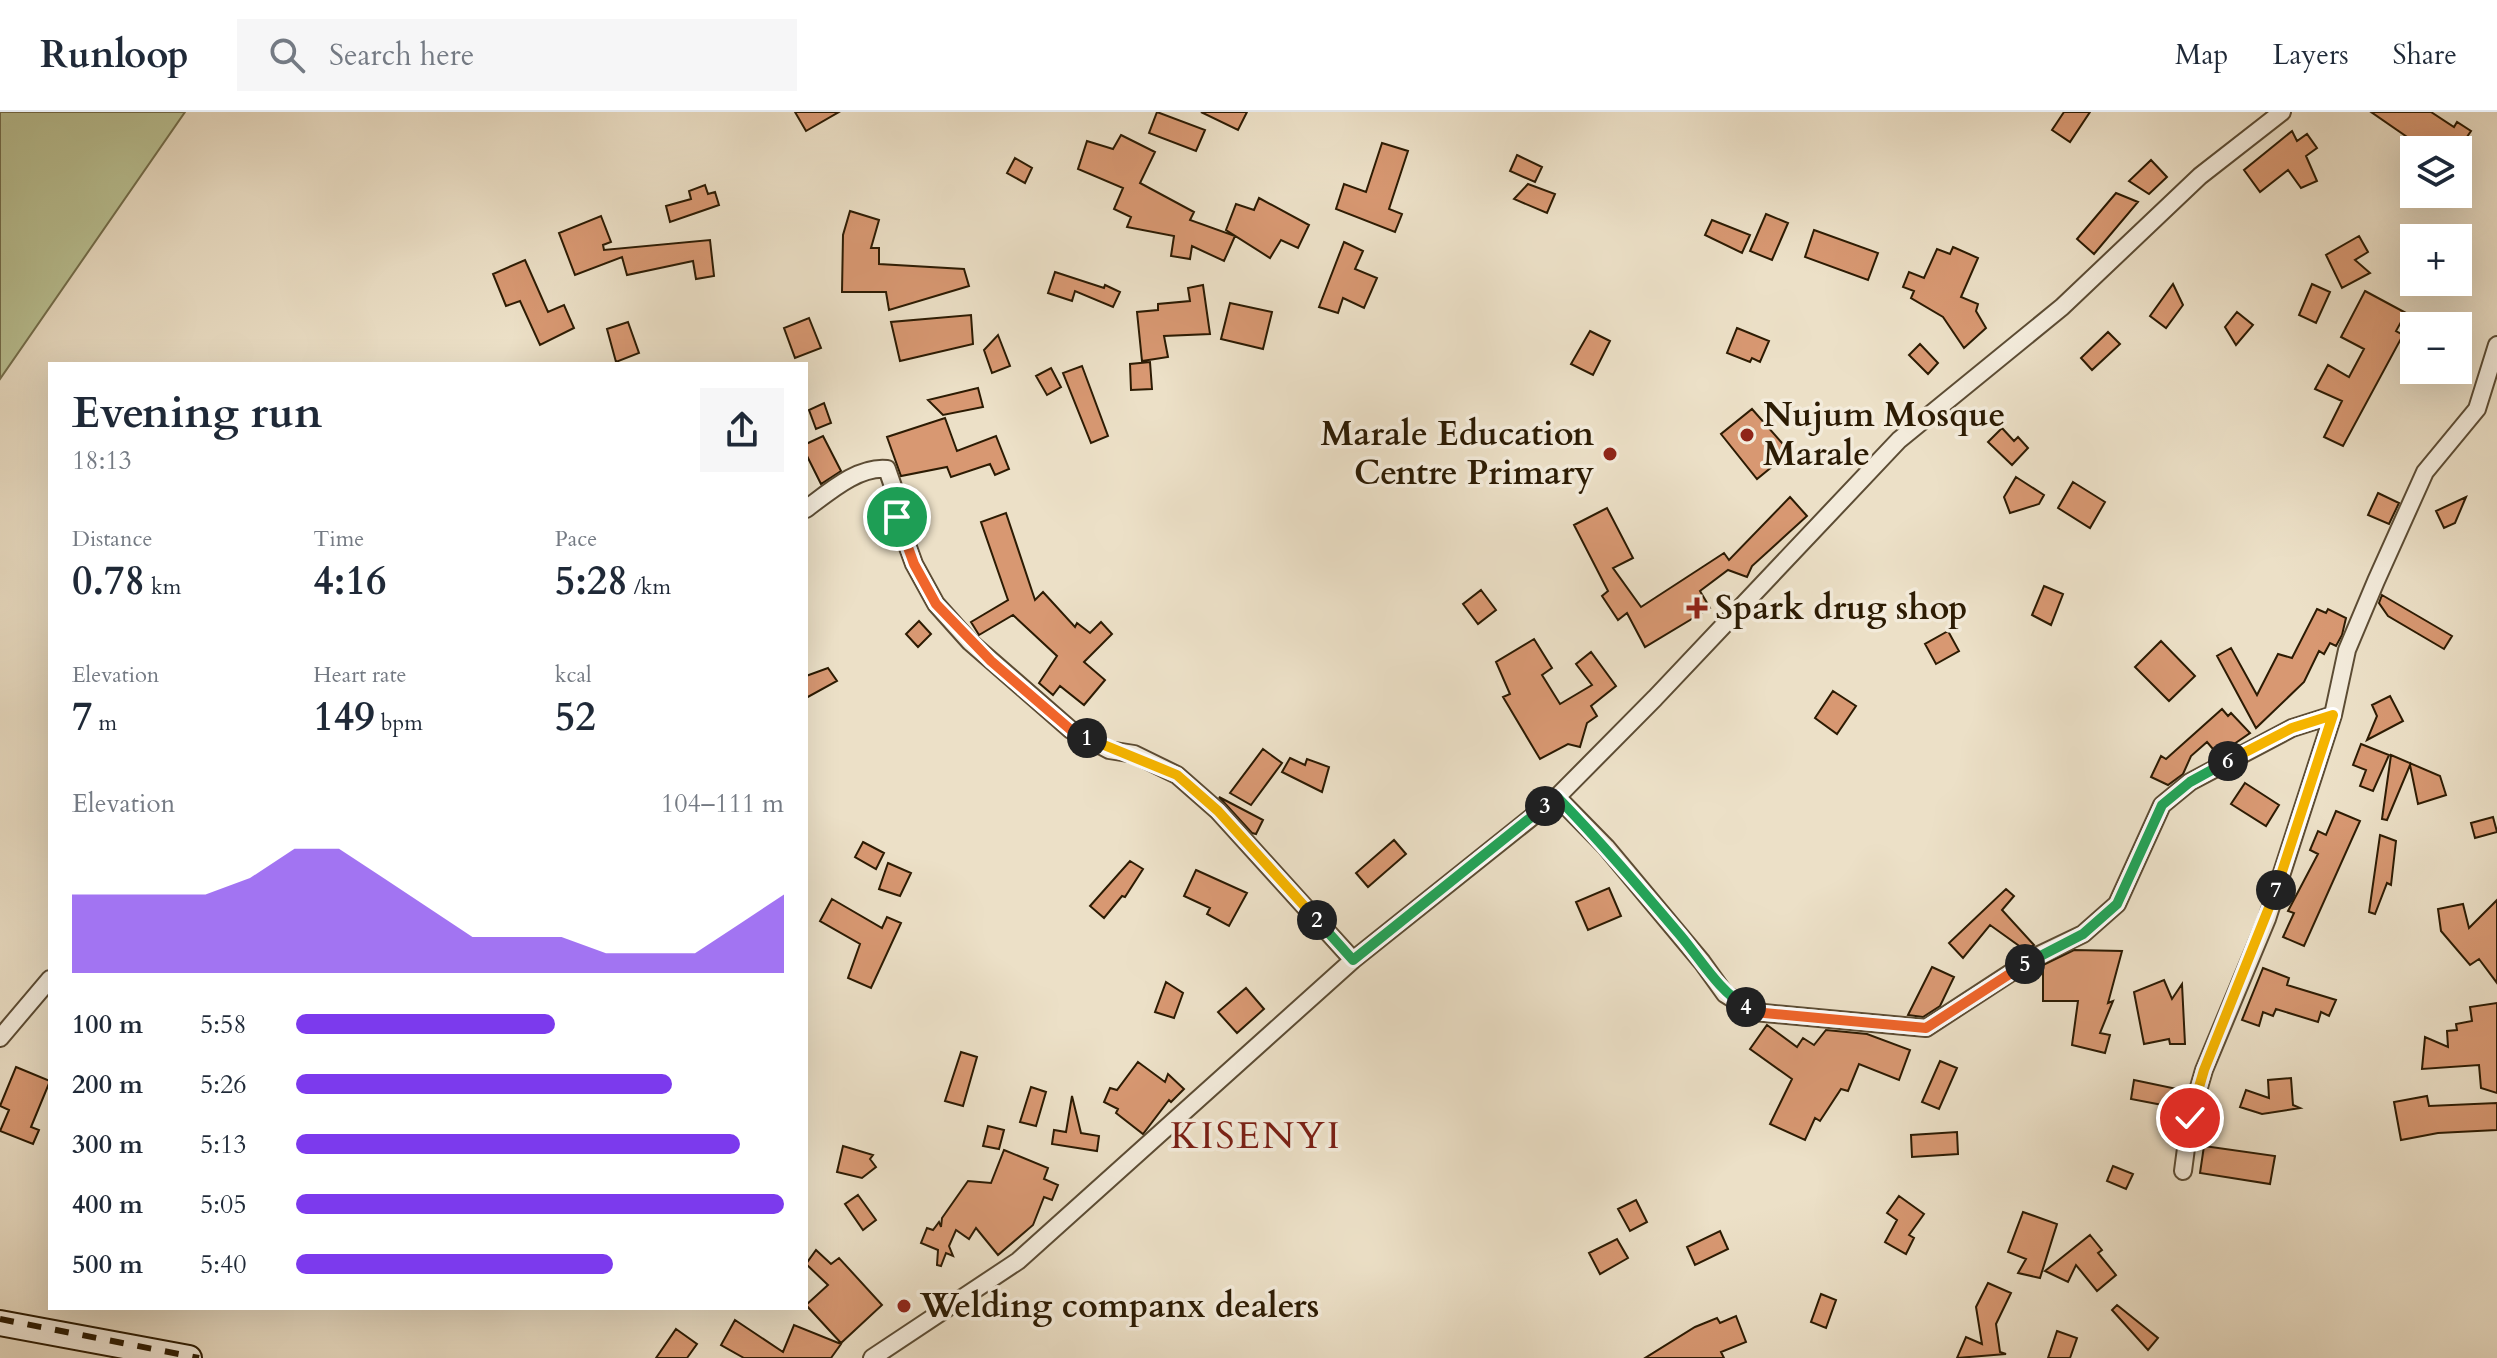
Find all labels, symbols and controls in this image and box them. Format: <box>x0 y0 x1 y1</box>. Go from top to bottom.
search box <box>237 19 797 91</box>
text: Runloop <box>40 29 189 81</box>
icon: search <box>265 33 309 77</box>
text: Search here <box>329 35 474 76</box>
text: Map <box>2175 36 2228 74</box>
text: Layers <box>2272 36 2349 74</box>
text: Share <box>2393 36 2457 74</box>
map controls <box>2400 136 2472 384</box>
button: layers <box>2400 136 2472 208</box>
button: + <box>2400 224 2472 296</box>
button: − <box>2400 312 2472 384</box>
text: Evening run <box>72 383 322 443</box>
button: share <box>700 388 784 472</box>
place label: Nujum Mosque Marale <box>1763 392 2005 477</box>
place label: Marale Education Centre Primary <box>1321 411 1594 496</box>
marker: Nujum Mosque Marale <box>1738 426 1756 444</box>
text: 18:13 <box>72 443 132 478</box>
marker: Marale Education Centre Primary <box>1601 445 1619 463</box>
pin <box>863 483 931 551</box>
icon: arrive <box>875 495 919 539</box>
text: Distance <box>72 524 152 554</box>
text: Time <box>313 524 364 554</box>
text: Pace <box>555 524 597 554</box>
text: 0.78 <box>72 554 145 609</box>
text: 4:16 <box>313 554 386 609</box>
text: 5:28 <box>555 554 628 609</box>
text: km <box>145 572 181 602</box>
text: /km <box>628 572 671 602</box>
place label: Spark drug shop <box>1715 585 1968 631</box>
marker: Spark drug shop <box>1686 597 1708 619</box>
text: Elevation <box>72 660 159 690</box>
text: Heart rate <box>313 660 407 690</box>
text: kcal <box>555 660 592 690</box>
text: 7 <box>72 690 93 745</box>
text: 149 <box>313 690 375 745</box>
text: 52 <box>555 690 596 745</box>
text: m <box>93 708 117 738</box>
text: bpm <box>375 708 423 738</box>
pin: 1 <box>1067 718 1107 758</box>
text: 1 <box>1081 723 1093 753</box>
pin: 6 <box>2208 741 2248 781</box>
text: 6 <box>2222 746 2234 776</box>
text: Elevation <box>72 786 175 821</box>
text: 104–111 m <box>661 786 784 821</box>
pin: 3 <box>1525 786 1565 826</box>
text: 3 <box>1539 791 1551 821</box>
pin: 7 <box>2256 870 2296 910</box>
text: 7 <box>2270 875 2282 905</box>
pin: 2 <box>1297 900 1337 940</box>
text: 2 <box>1311 905 1323 935</box>
pin: 5 <box>2005 944 2045 984</box>
text: 5 <box>2019 949 2031 979</box>
pin: 4 <box>1726 987 1766 1027</box>
text: 4 <box>1740 992 1752 1022</box>
text: 100 m <box>72 1007 143 1042</box>
text: 5:58 <box>200 1007 247 1042</box>
text: 200 m <box>72 1067 143 1102</box>
text: 5:26 <box>200 1067 247 1102</box>
pin <box>2156 1084 2224 1152</box>
icon: check <box>2168 1096 2212 1140</box>
district label: KISENYI <box>1170 1110 1342 1162</box>
text: 300 m <box>72 1127 143 1162</box>
text: 5:13 <box>200 1127 247 1162</box>
text: 400 m <box>72 1187 143 1222</box>
text: 5:05 <box>200 1187 247 1222</box>
text: 500 m <box>72 1247 143 1282</box>
text: 5:40 <box>200 1247 247 1282</box>
place label: Welding companx dealers <box>919 1283 1319 1329</box>
marker: Welding companx dealers <box>895 1297 913 1315</box>

